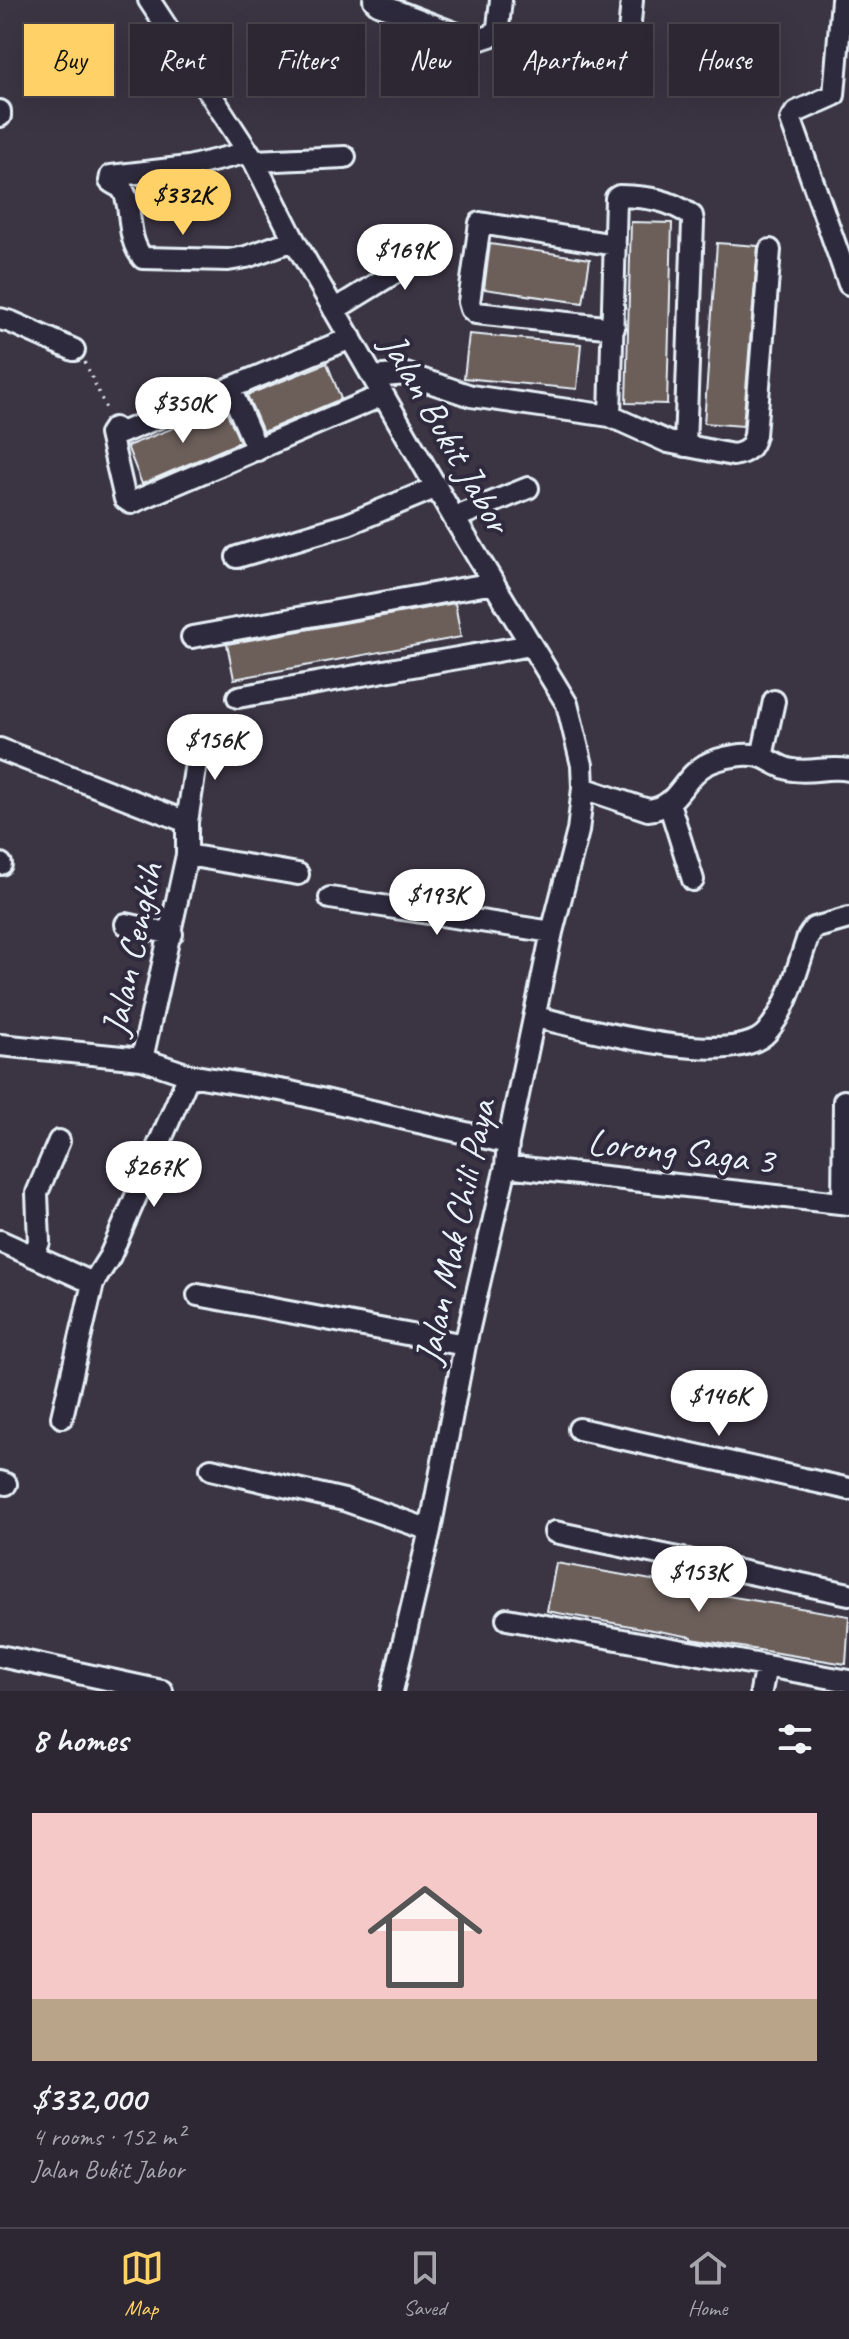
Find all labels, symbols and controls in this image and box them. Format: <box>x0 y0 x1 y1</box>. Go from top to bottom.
chip: Buy <box>24 24 114 96</box>
chip: Rent <box>130 24 232 96</box>
chip: Filters <box>248 24 365 96</box>
chip: New <box>381 24 478 96</box>
chip: Apartment <box>494 24 653 96</box>
chip: House <box>669 24 779 96</box>
pin: $332K <box>127 169 239 237</box>
text: $332K <box>153 178 213 211</box>
pin: $169K <box>349 224 461 292</box>
text: $169K <box>375 233 435 266</box>
street label: Jalan Bukit Jabor <box>369 323 524 544</box>
pin: $350K <box>127 377 239 445</box>
text: $350K <box>153 386 213 419</box>
pin: $156K <box>159 714 271 782</box>
text: $156K <box>185 723 245 756</box>
street label: Jalan Cengkih <box>90 858 173 1042</box>
pin: $193K <box>381 869 493 937</box>
text: $193K <box>407 878 467 911</box>
street label: Jalan Mak Chili Paya <box>404 1093 506 1370</box>
street label: Lorong Saga 3 <box>586 1118 779 1184</box>
pin: $267K <box>98 1141 210 1209</box>
text: $267K <box>124 1150 184 1183</box>
pin: $146K <box>663 1370 775 1438</box>
text: $146K <box>689 1379 749 1412</box>
pin: $153K <box>643 1546 755 1614</box>
text: $153K <box>669 1555 729 1588</box>
icon: filters <box>773 1717 817 1761</box>
text: 8 homes <box>32 1718 128 1761</box>
icon: home <box>353 1865 497 2009</box>
text: $332,000 <box>32 2077 146 2120</box>
text: 4 rooms · 152 m² <box>32 2120 184 2153</box>
text: Jalan Bukit Jabor <box>32 2153 184 2186</box>
tab: Map <box>120 2246 164 2322</box>
tab: Saved <box>403 2246 447 2322</box>
tab: Home <box>686 2246 730 2322</box>

